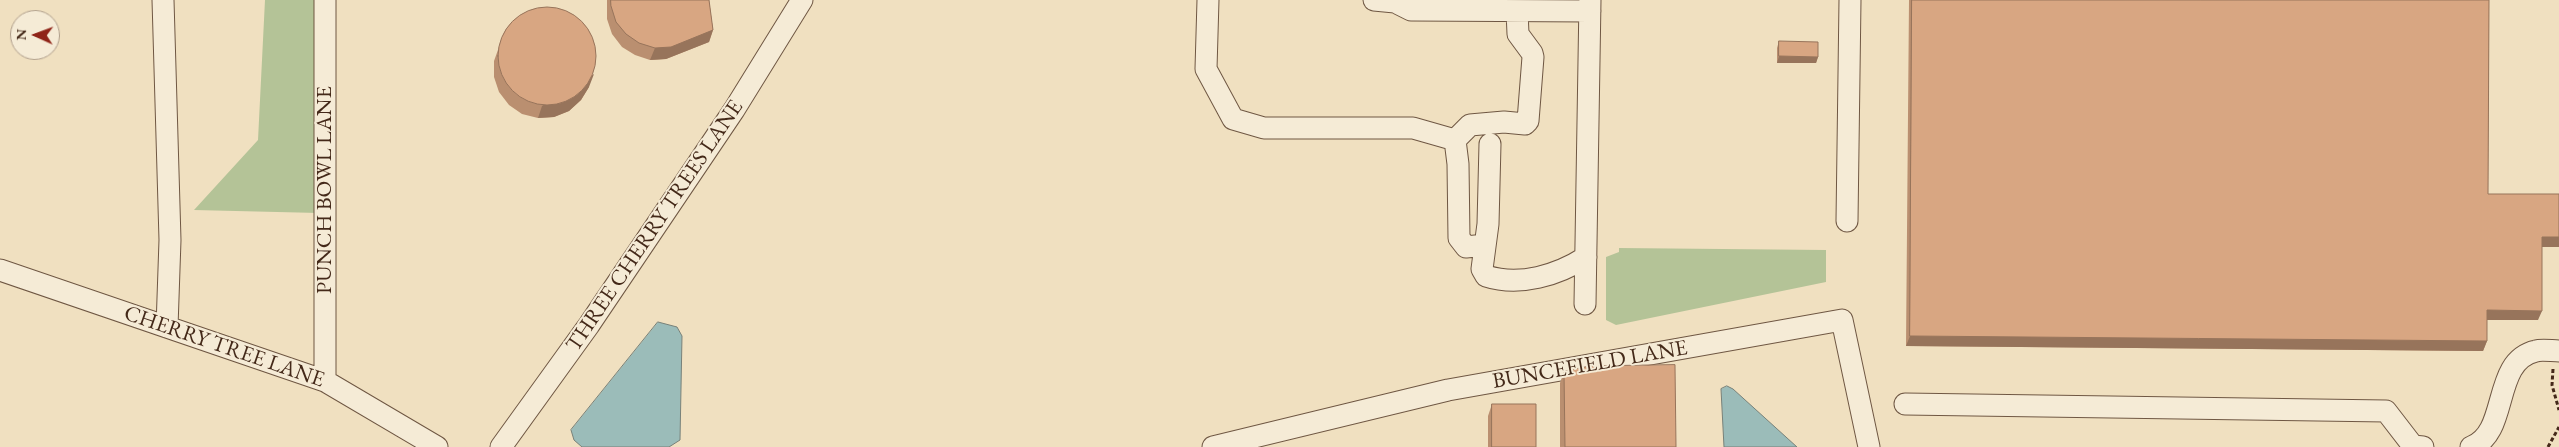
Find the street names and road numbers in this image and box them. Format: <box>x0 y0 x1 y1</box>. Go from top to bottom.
street label: PUNCH BOWL LANE <box>312 86 338 294</box>
street label: THREE CHERRY TREES LANE <box>561 95 749 357</box>
street label: CHERRY TREE LANE <box>120 300 328 394</box>
street label: BUNCEFIELD LANE <box>1490 335 1690 395</box>

